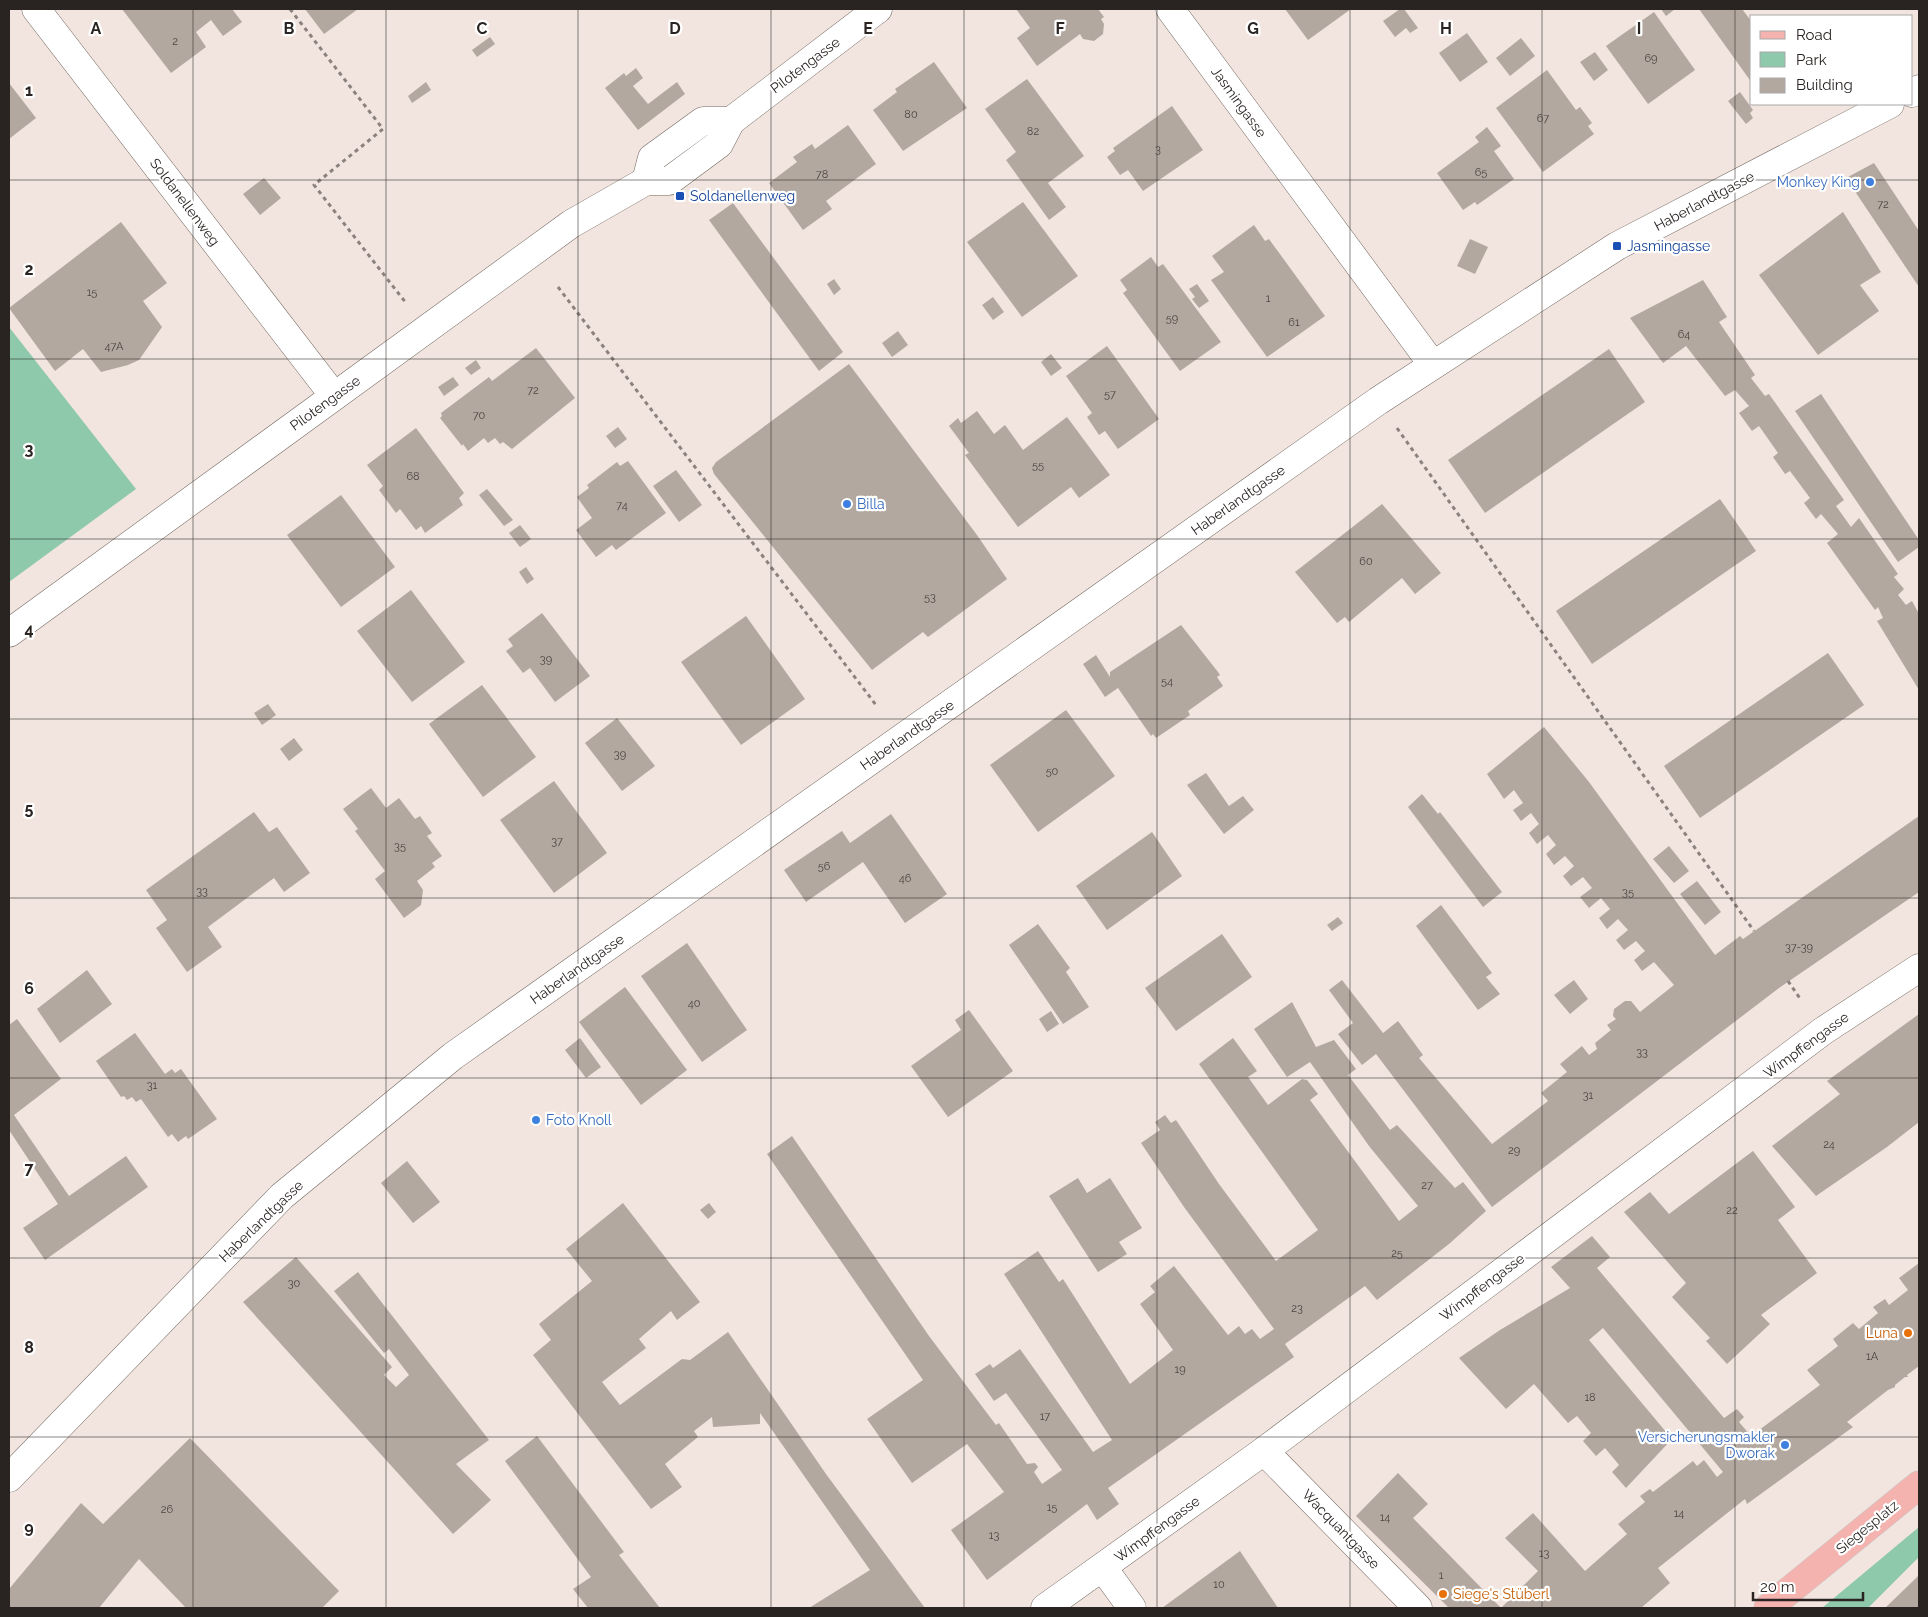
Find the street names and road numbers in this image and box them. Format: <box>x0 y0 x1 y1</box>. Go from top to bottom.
street label: Pilotengasse <box>767 34 843 96</box>
street label: Jasmingasse <box>1208 64 1270 140</box>
street label: Soldanellenweg <box>147 155 223 249</box>
street label: Haberlandtgasse <box>1651 168 1757 234</box>
street label: Pilotengasse <box>287 372 363 434</box>
street label: Haberlandtgasse <box>1188 462 1288 538</box>
street label: Haberlandtgasse <box>857 697 957 773</box>
street label: Haberlandtgasse <box>527 931 627 1007</box>
street label: Wimpffengasse <box>1760 1009 1852 1081</box>
street label: Haberlandtgasse <box>216 1177 306 1265</box>
street label: Wimpffengasse <box>1437 1250 1527 1324</box>
street label: Wacquantgasse <box>1299 1486 1383 1572</box>
street label: Wimpffengasse <box>1111 1493 1203 1565</box>
street label: Siegesplatz <box>1833 1497 1901 1557</box>

